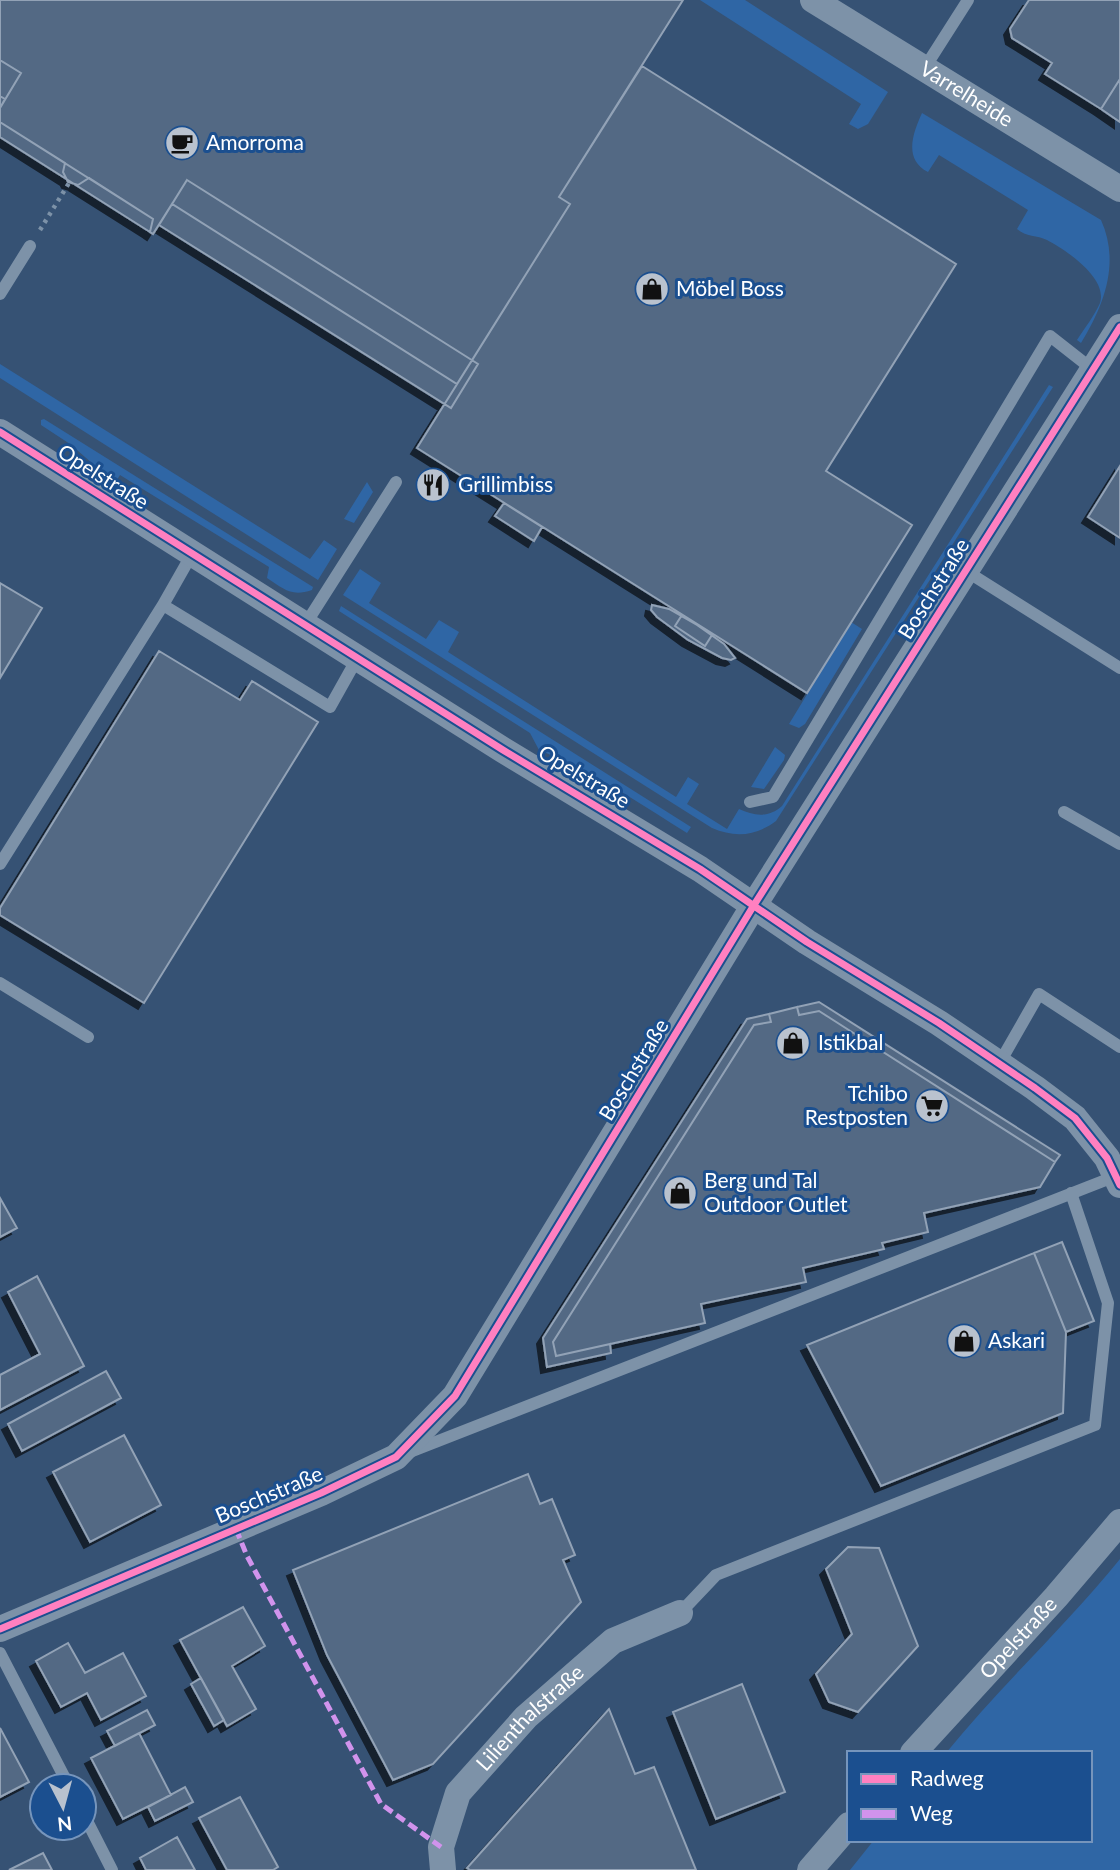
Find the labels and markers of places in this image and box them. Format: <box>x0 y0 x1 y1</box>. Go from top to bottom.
cafe icon: Amorroma <box>163 124 201 162</box>
place label: Amorroma <box>206 129 304 154</box>
shop icon: Möbel Boss <box>633 270 671 308</box>
place label: Möbel Boss <box>676 275 784 300</box>
restaurant icon: Grillimbiss <box>414 466 452 504</box>
place label: Grillimbiss <box>458 471 553 496</box>
shop icon: Istikbal <box>774 1024 812 1062</box>
place label: Istikbal <box>818 1029 883 1054</box>
place label: Tchibo Restposten <box>805 1080 908 1129</box>
supermarket icon: Tchibo Restposten <box>913 1087 951 1125</box>
place label: Berg und Tal Outdoor Outlet <box>704 1167 848 1216</box>
shop icon: Berg und Tal Outdoor Outlet <box>661 1174 699 1212</box>
shop icon: Askari <box>945 1322 983 1360</box>
place label: Askari <box>988 1327 1045 1352</box>

